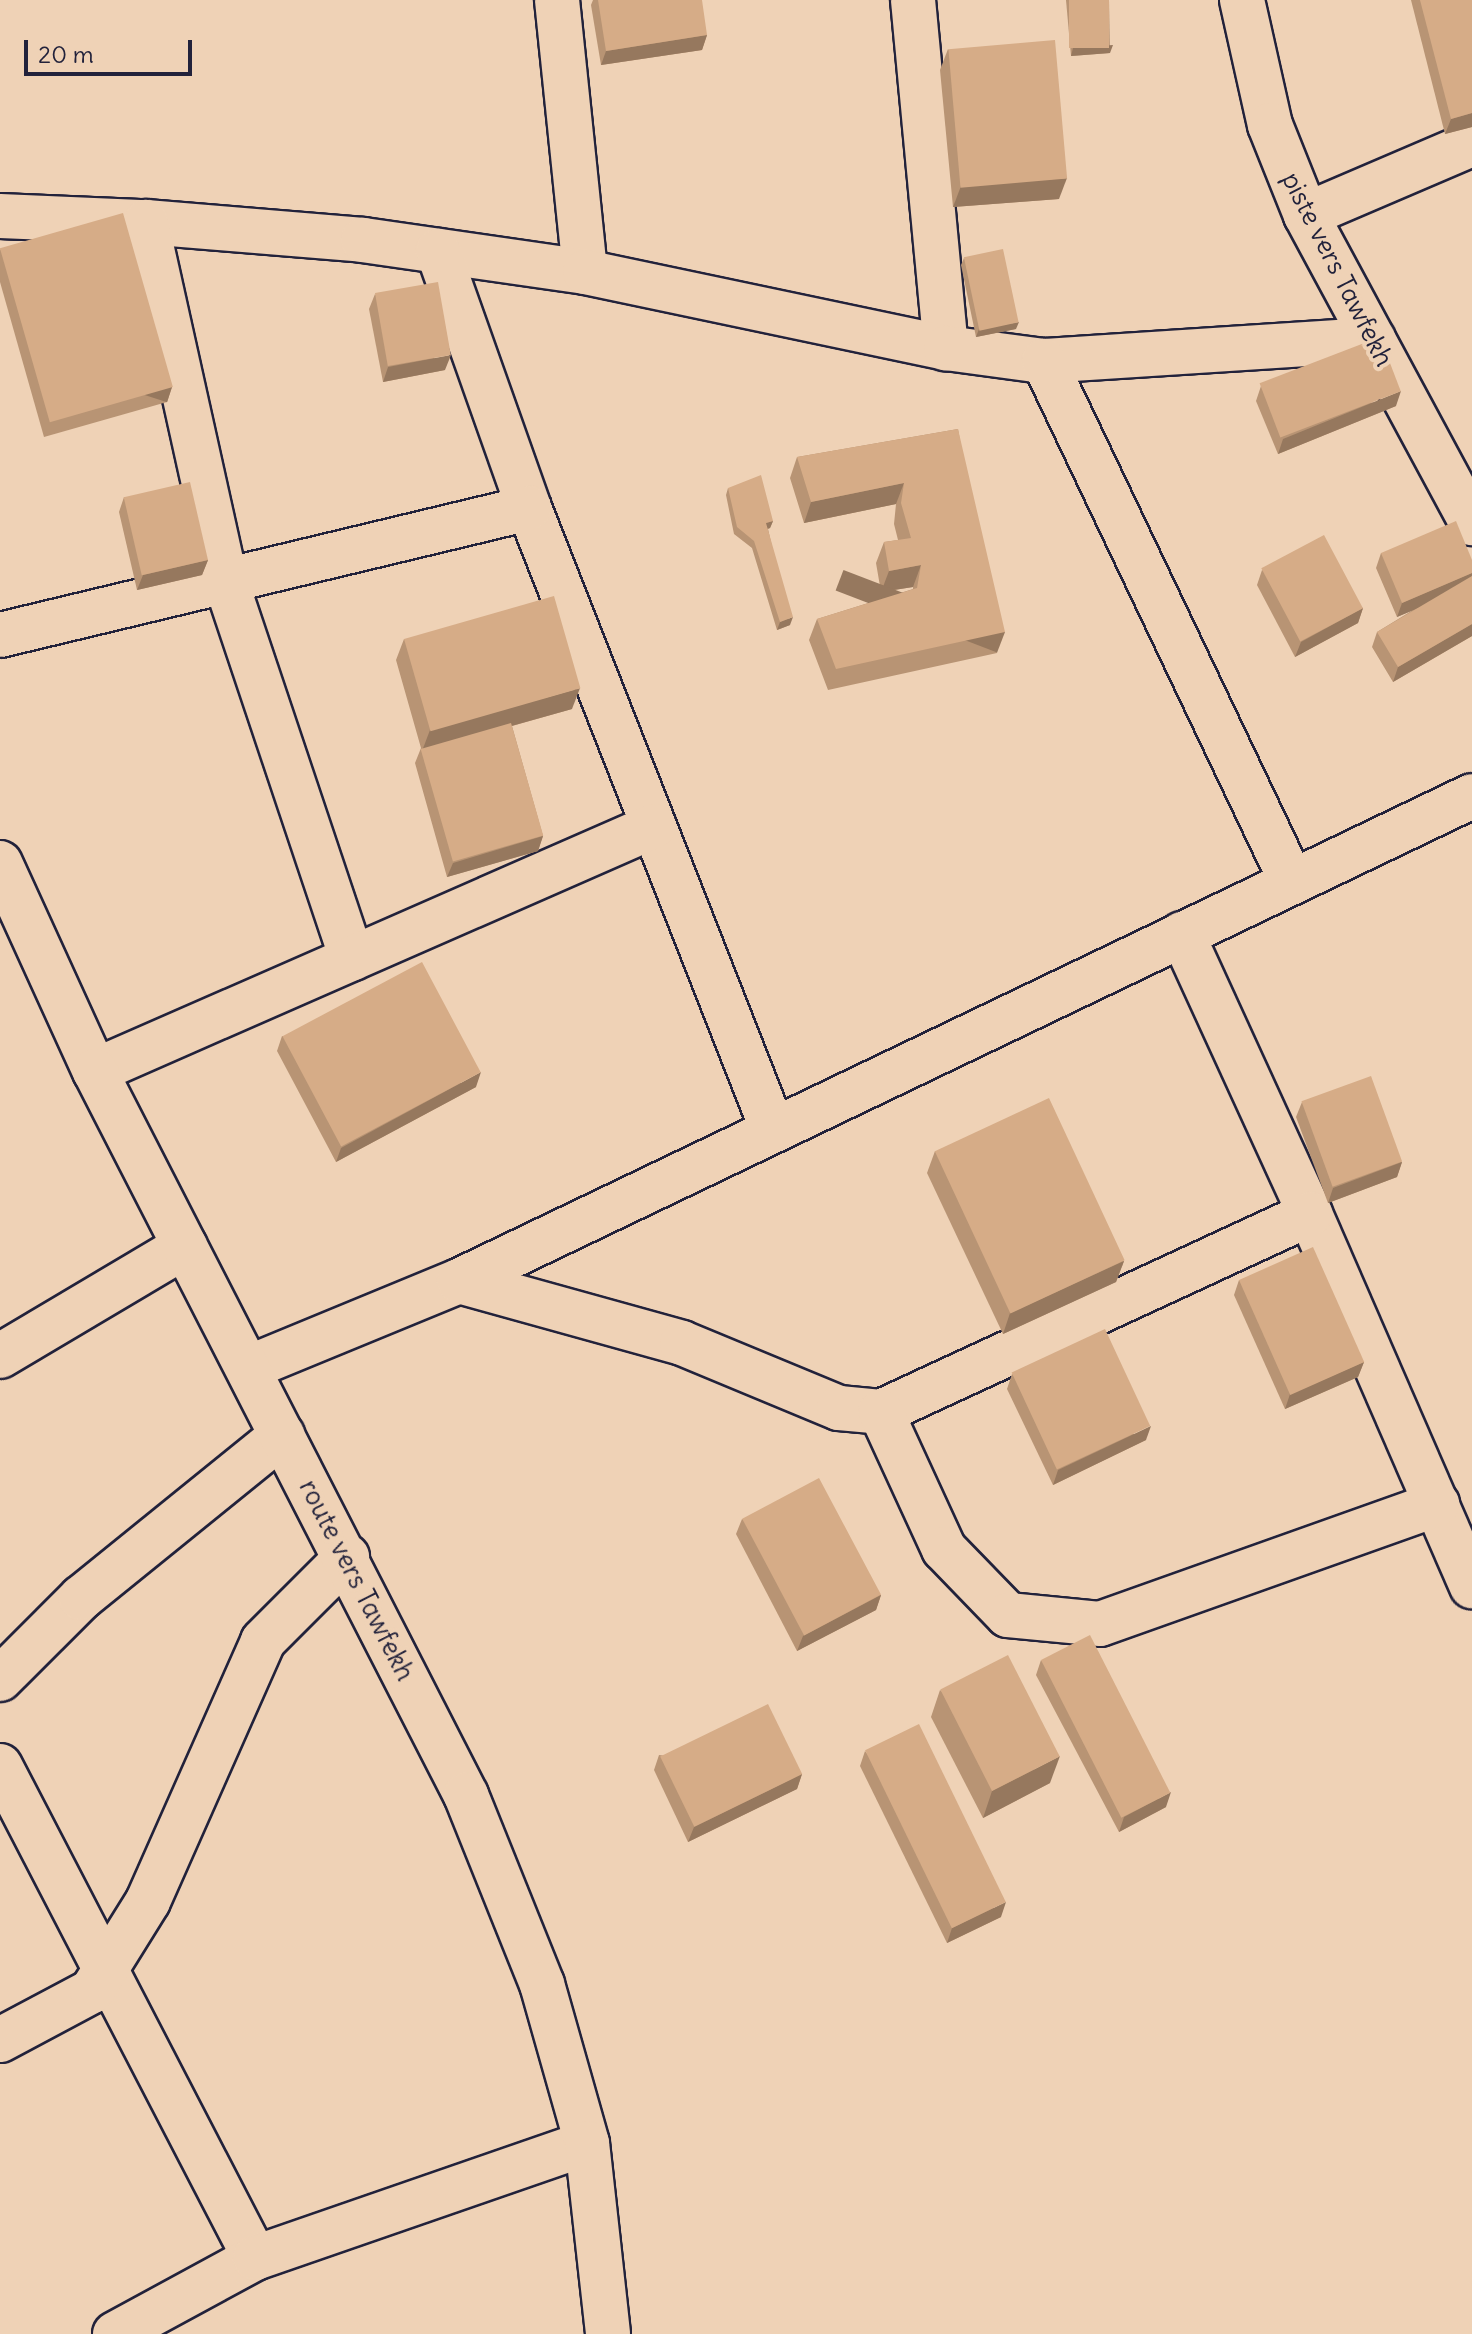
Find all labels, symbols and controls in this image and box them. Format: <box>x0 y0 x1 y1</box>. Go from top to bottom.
scale bar <box>28 24 196 74</box>
text: 20 m <box>38 39 94 69</box>
street label: piste vers Tawfekh <box>1276 167 1400 371</box>
street label: route vers Tawfekh <box>293 1474 421 1686</box>

